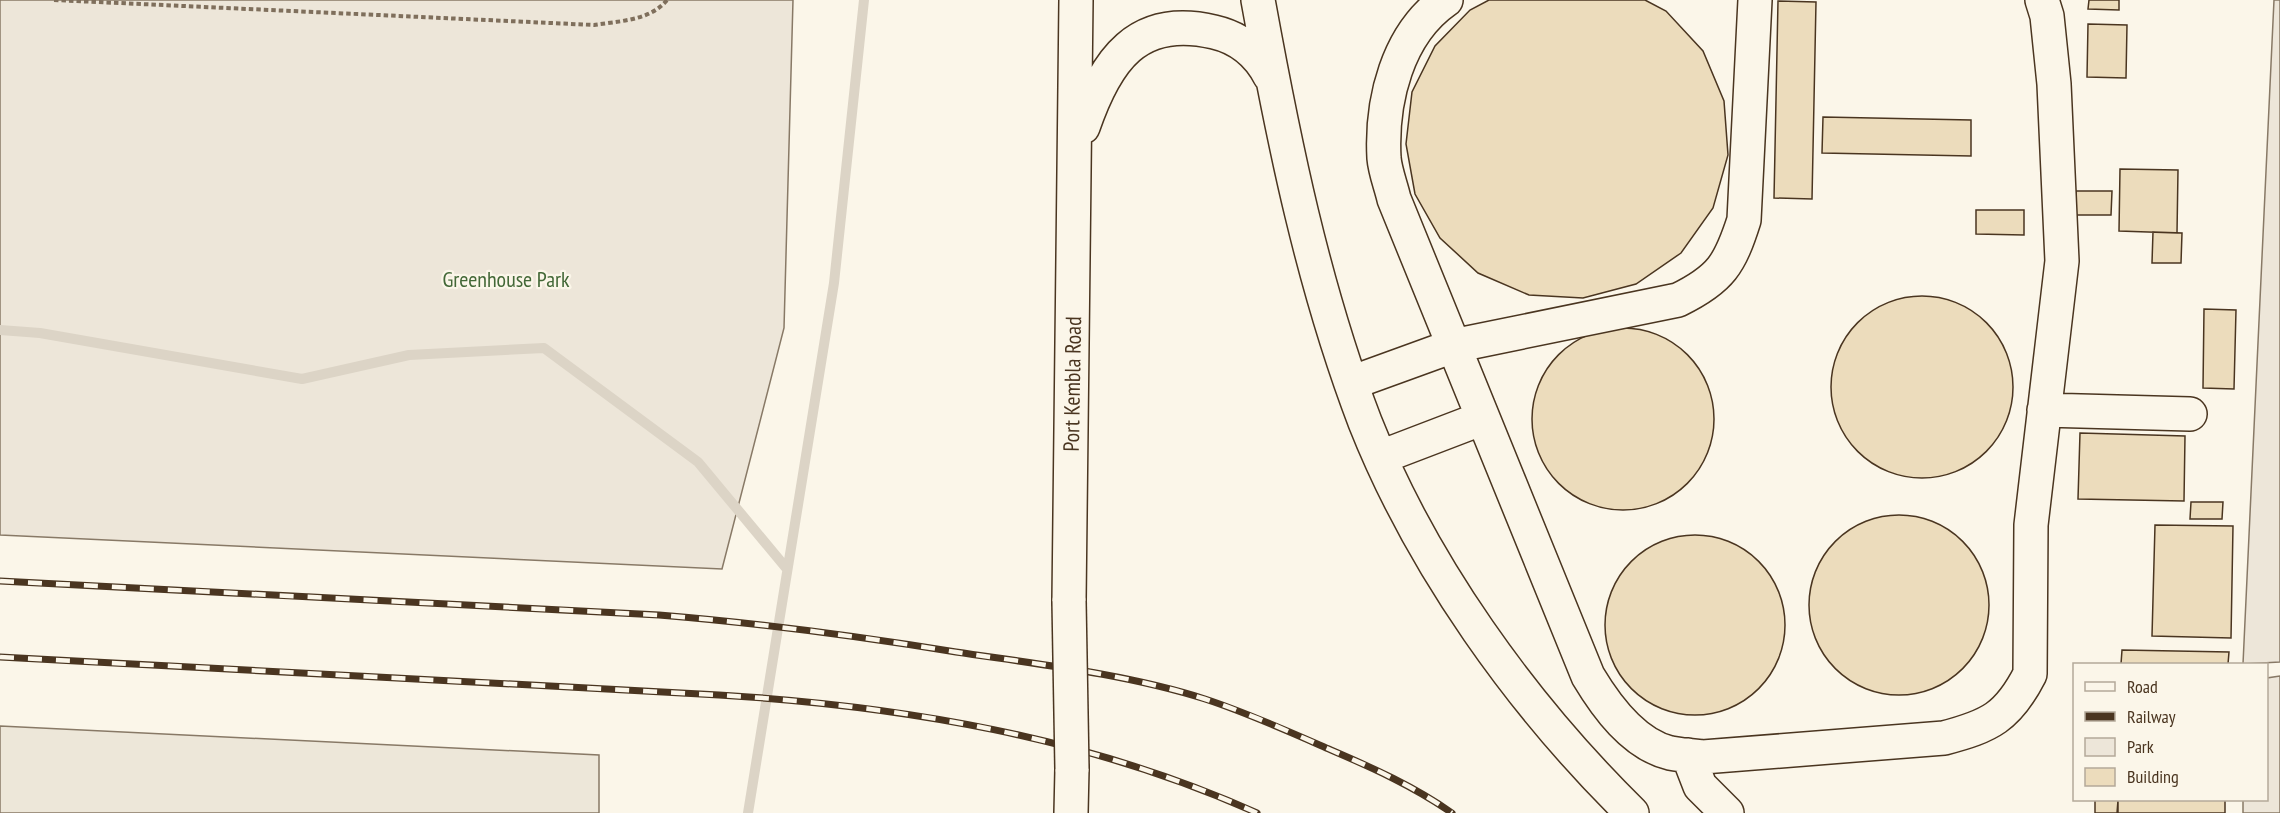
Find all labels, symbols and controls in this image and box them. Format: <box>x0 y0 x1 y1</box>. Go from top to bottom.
park label: Greenhouse Park <box>442 265 570 293</box>
street label: Port Kembla Road <box>1057 316 1087 452</box>
legend <box>2073 663 2268 801</box>
text: Road <box>2127 675 2158 698</box>
text: Railway <box>2127 705 2176 728</box>
text: Park <box>2127 735 2154 758</box>
text: Building <box>2127 765 2179 788</box>

